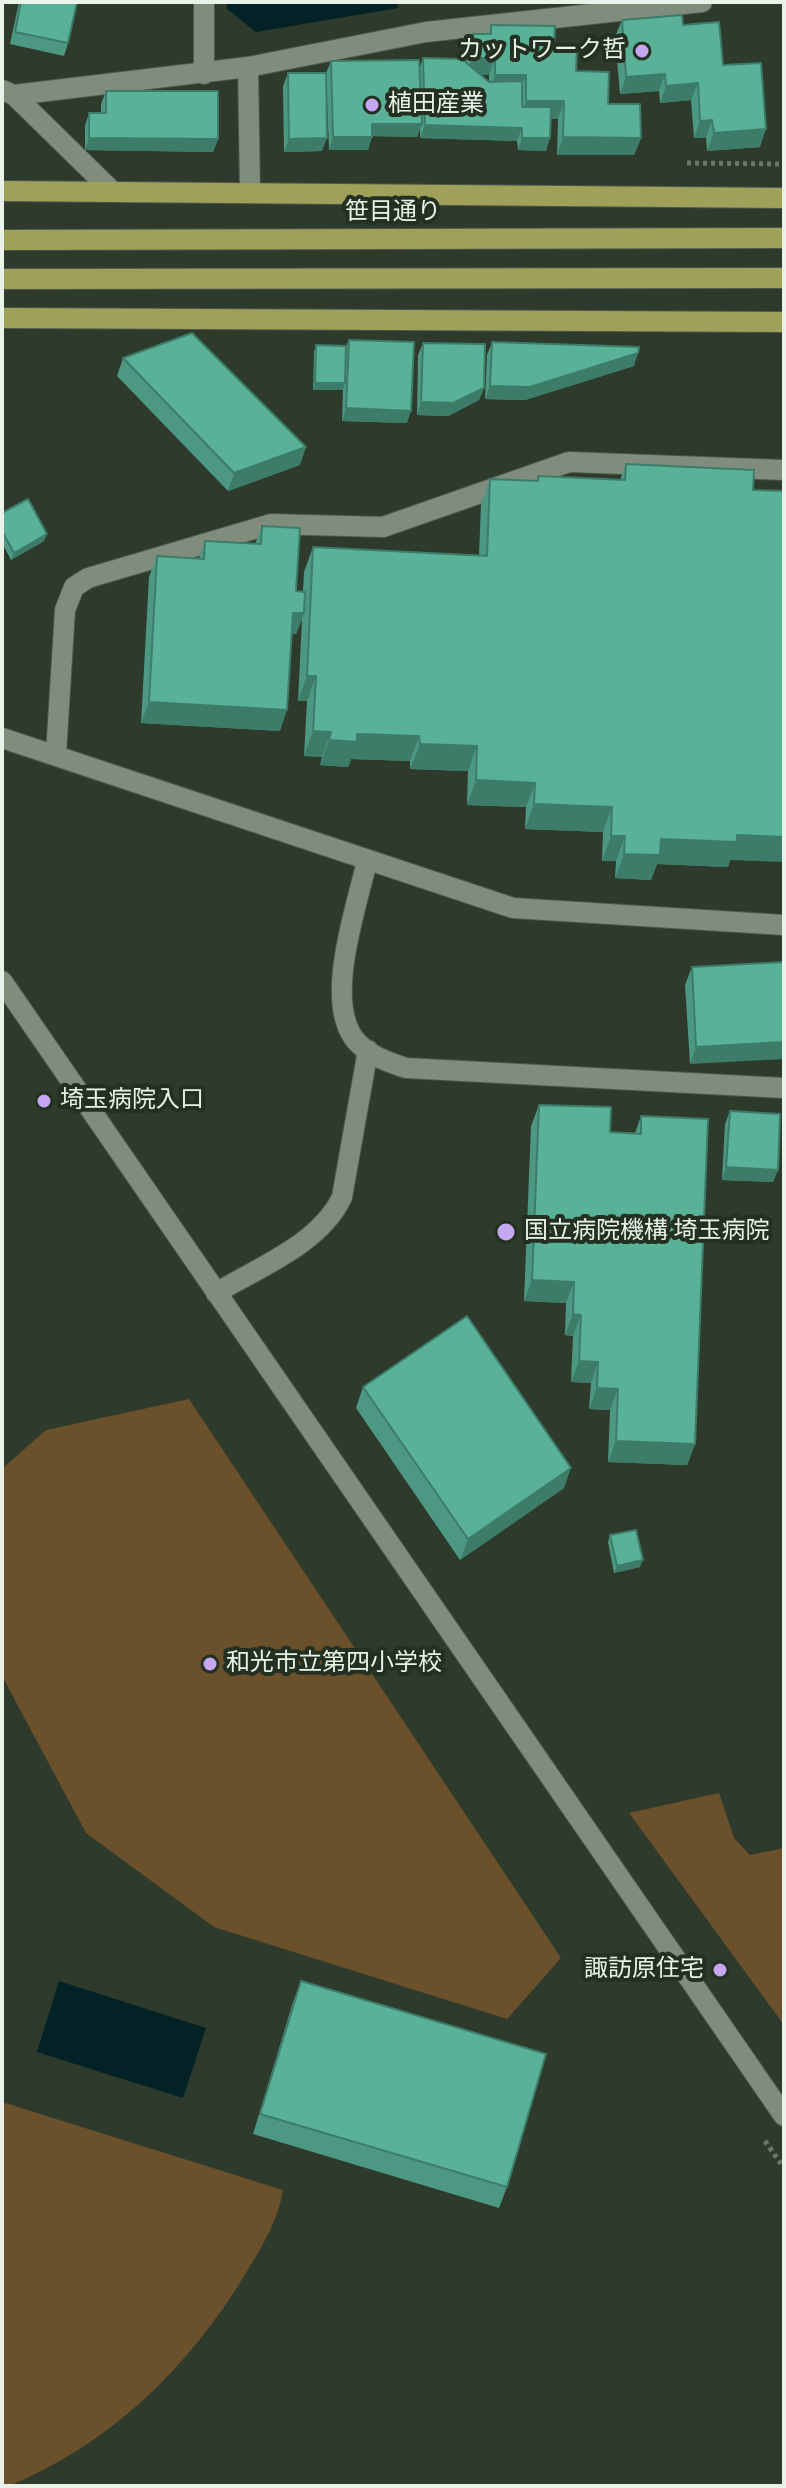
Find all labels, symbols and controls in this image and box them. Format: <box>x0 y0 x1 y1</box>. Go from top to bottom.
place label: カットワーク哲 <box>458 37 626 65</box>
marker: カットワーク哲 <box>633 42 651 60</box>
place label: 植田産業 <box>388 91 484 119</box>
marker: 植田産業 <box>363 96 381 114</box>
street label: 笹目通り <box>345 199 441 227</box>
place label: 埼玉病院入口 <box>60 1087 204 1115</box>
marker: 埼玉病院入口 <box>35 1092 53 1110</box>
place label: 国立病院機構 埼玉病院 <box>524 1218 770 1246</box>
marker: 国立病院機構 埼玉病院 <box>495 1221 517 1243</box>
place label: 和光市立第四小学校 <box>226 1650 442 1678</box>
marker: 和光市立第四小学校 <box>201 1655 219 1673</box>
place label: 諏訪原住宅 <box>584 1956 704 1984</box>
marker: 諏訪原住宅 <box>711 1961 729 1979</box>

